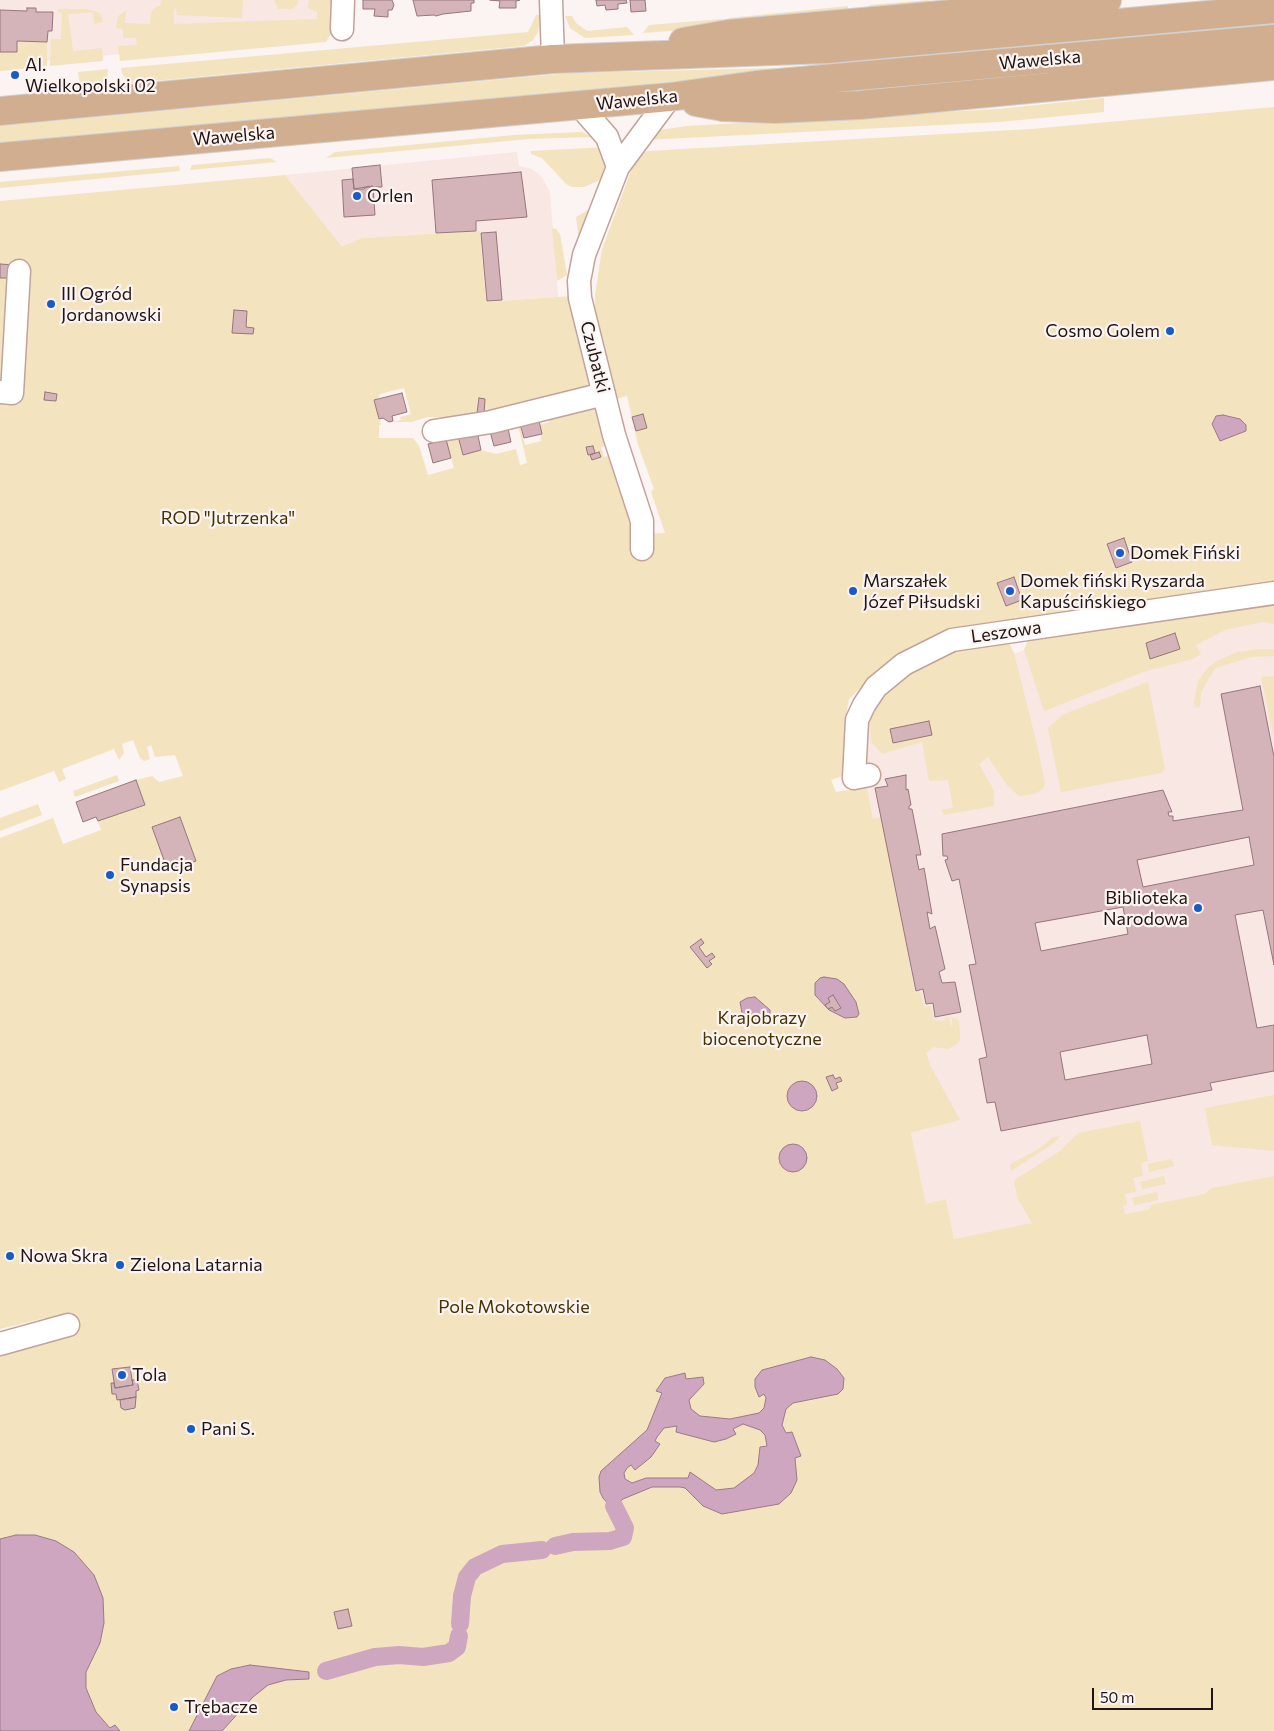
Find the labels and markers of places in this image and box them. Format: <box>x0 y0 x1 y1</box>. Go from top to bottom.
place label: Al. Wielkopolski 02 <box>25 54 156 96</box>
marker: Al. Wielkopolski 02 <box>9 69 21 81</box>
place label: Orlen <box>367 185 413 207</box>
marker: Orlen <box>351 190 363 202</box>
place label: III Ogród Jordanowski <box>61 283 161 326</box>
marker: III Ogród Jordanowski <box>45 298 57 310</box>
place label: Cosmo Golem <box>1045 320 1160 342</box>
marker: Cosmo Golem <box>1164 325 1176 337</box>
place label: Domek Fiński <box>1130 542 1240 564</box>
marker: Domek Fiński <box>1114 547 1126 559</box>
place label: Marszałek Józef Piłsudski <box>863 570 980 612</box>
place label: Domek fiński Ryszarda Kapuścińskiego <box>1020 570 1205 612</box>
marker: Marszałek Józef Piłsudski <box>847 585 859 597</box>
marker: Domek fiński Ryszarda Kapuścińskiego <box>1004 585 1016 597</box>
place label: Fundacja Synapsis <box>120 854 193 896</box>
marker: Fundacja Synapsis <box>104 869 116 881</box>
place label: Biblioteka Narodowa <box>1103 887 1188 930</box>
marker: Biblioteka Narodowa <box>1192 902 1204 914</box>
place label: Nowa Skra <box>20 1245 108 1267</box>
marker: Nowa Skra <box>4 1250 16 1262</box>
place label: Zielona Latarnia <box>130 1254 263 1276</box>
marker: Zielona Latarnia <box>114 1259 126 1271</box>
place label: Tola <box>132 1364 167 1386</box>
marker: Tola <box>116 1369 128 1381</box>
place label: Pani S. <box>201 1418 255 1440</box>
marker: Pani S. <box>185 1423 197 1435</box>
place label: Trębacze <box>184 1696 258 1718</box>
marker: Trębacze <box>168 1701 180 1713</box>

